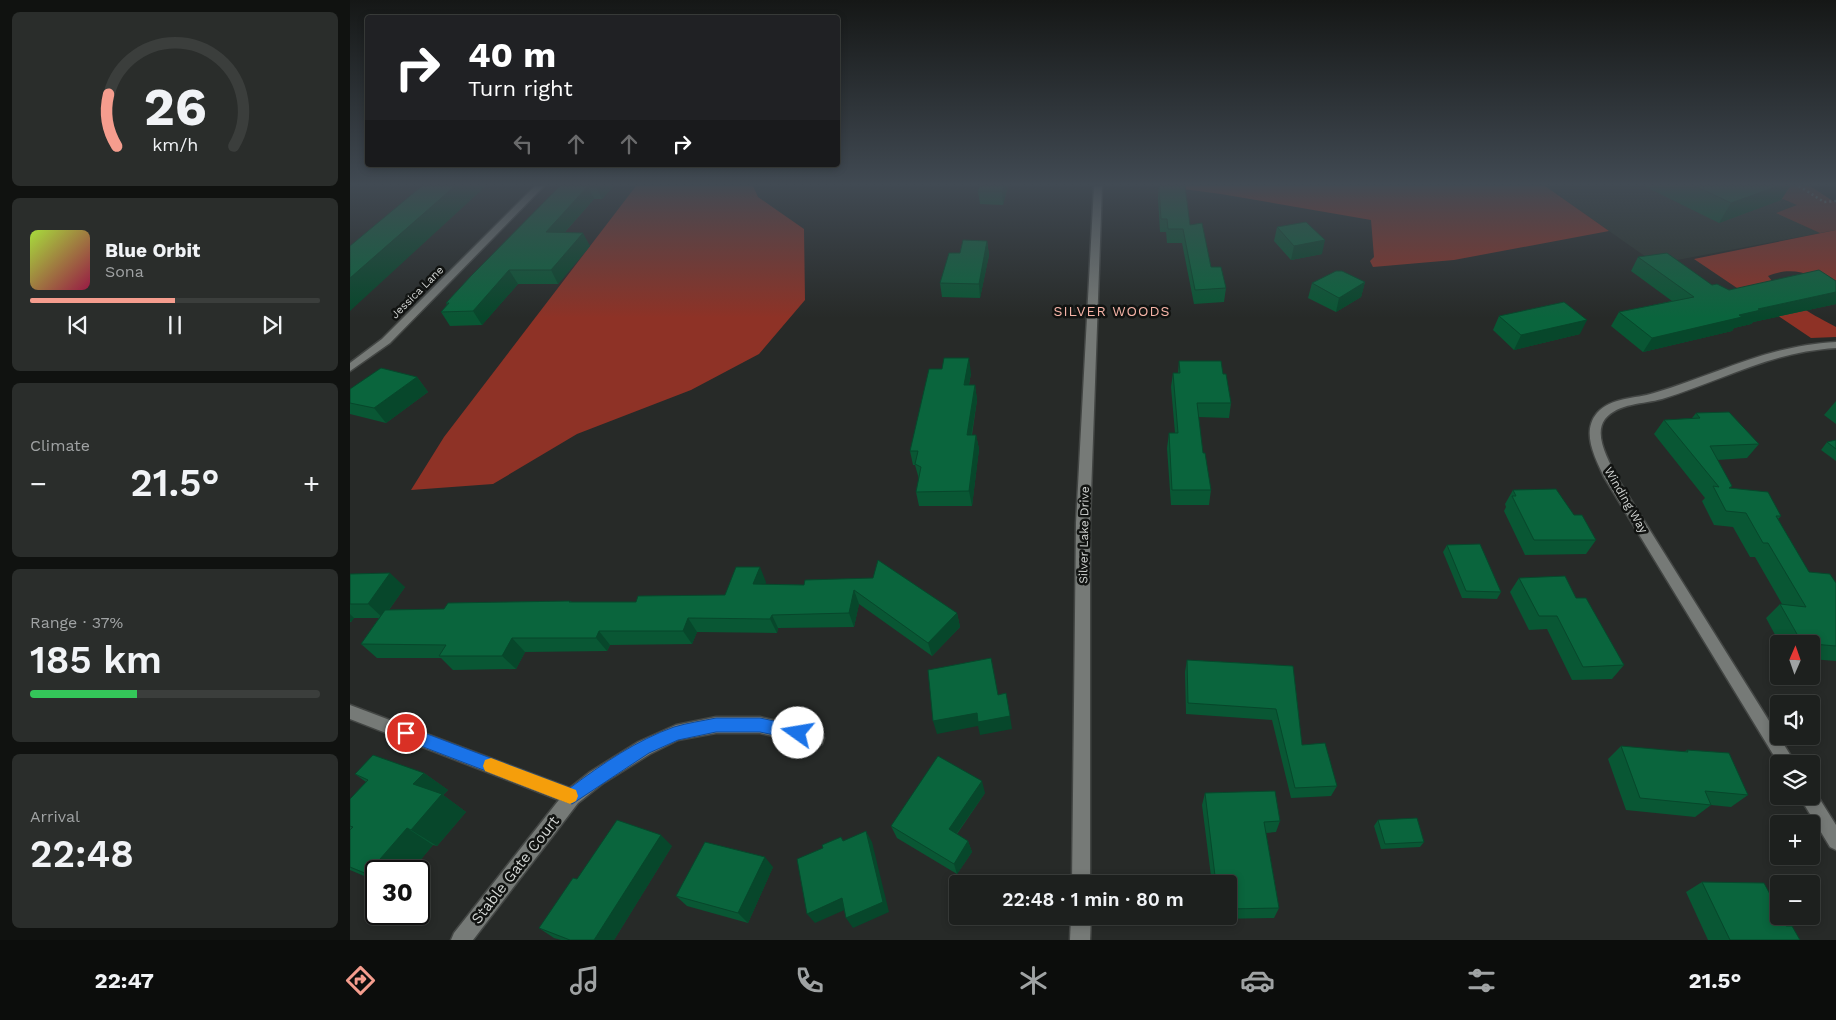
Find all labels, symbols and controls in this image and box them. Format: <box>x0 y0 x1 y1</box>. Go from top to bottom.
text: 40 m <box>468 34 556 76</box>
icon: right <box>385 35 450 100</box>
text: Turn right <box>468 76 573 101</box>
text: 26 <box>143 77 207 138</box>
icon: left <box>509 130 537 158</box>
icon: ahead <box>562 130 590 158</box>
icon: ahead <box>615 130 643 158</box>
icon: right <box>668 130 696 158</box>
text: km/h <box>152 134 198 155</box>
text: Blue Orbit <box>105 239 200 262</box>
text: Sona <box>105 262 144 281</box>
street label: Jessica Lane <box>388 263 446 321</box>
district label: SILVER WOODS <box>1053 303 1171 319</box>
icon: previous <box>64 311 92 339</box>
icon: pause <box>161 311 189 339</box>
icon: next <box>258 311 286 339</box>
text: Climate <box>30 436 90 455</box>
text: 21.5° <box>130 461 220 505</box>
street label: Winding Way <box>1601 464 1651 536</box>
text: − <box>30 467 47 500</box>
text: + <box>303 467 320 500</box>
street label: Silver Lake Drive <box>1076 486 1092 584</box>
text: Range · 37% <box>30 613 123 632</box>
north arrow <box>1770 635 1820 685</box>
map controls <box>1770 635 1820 925</box>
text: 185 km <box>30 638 162 682</box>
button: sound <box>1770 695 1820 745</box>
position arrow <box>771 706 823 758</box>
pin <box>385 712 427 754</box>
icon: arrive <box>392 719 420 747</box>
button: layers <box>1770 755 1820 805</box>
text: Arrival <box>30 807 80 826</box>
street label: Stable Gate Court <box>467 812 563 927</box>
button: + <box>1770 815 1820 865</box>
text: 22:48 <box>30 832 134 876</box>
speed limit sign: 30 <box>365 860 430 925</box>
button: − <box>1770 875 1820 925</box>
text: 22:48 · 1 min · 80 m <box>1002 888 1184 911</box>
icon: directions <box>343 963 378 998</box>
icon: music <box>567 963 602 998</box>
icon: phone <box>792 963 827 998</box>
icon: climate <box>1016 963 1051 998</box>
icon: car <box>1240 963 1275 998</box>
icon: filters <box>1464 963 1499 998</box>
text: 22:47 <box>95 968 154 993</box>
text: 21.5° <box>1689 968 1741 993</box>

